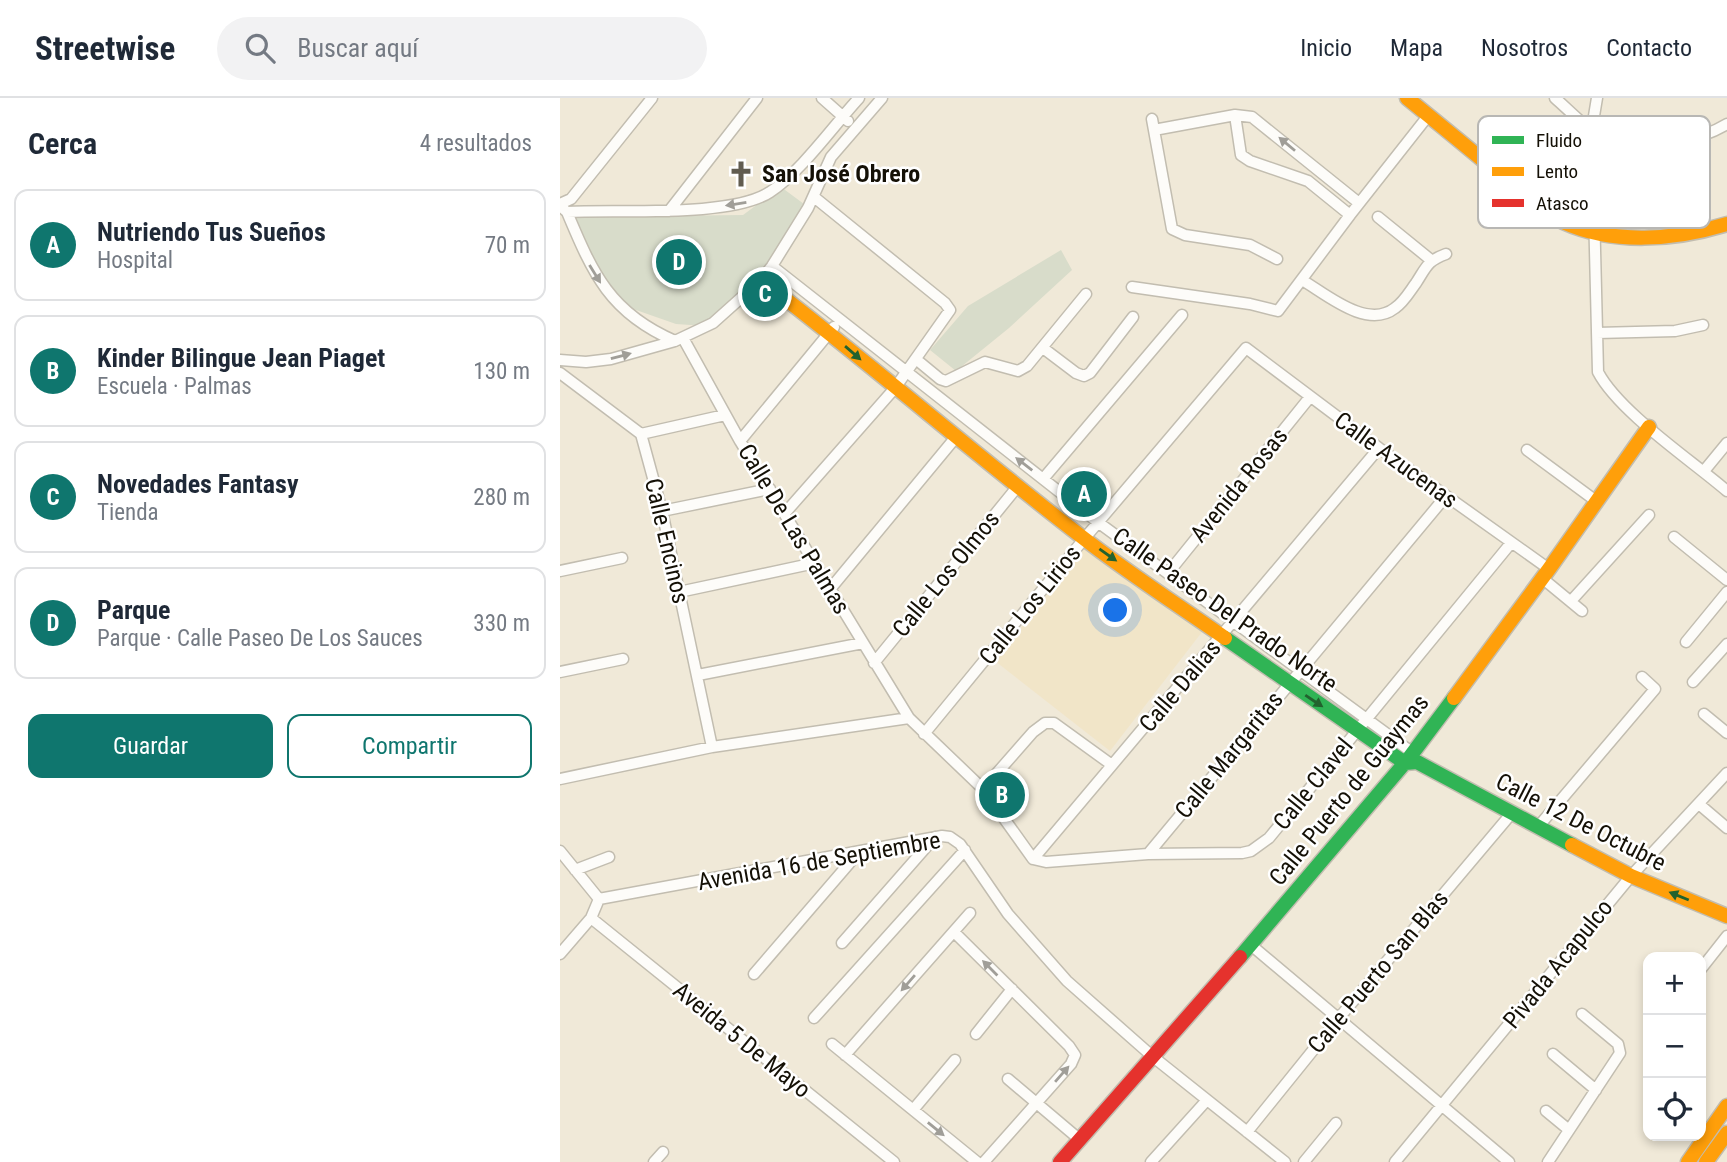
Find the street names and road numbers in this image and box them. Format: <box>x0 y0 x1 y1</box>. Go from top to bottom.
street label: Calle Azucenas <box>1329 406 1463 514</box>
street label: Avenida Rosas <box>1184 422 1294 548</box>
street label: Calle De Las Palmas <box>732 439 856 619</box>
street label: Calle Encinos <box>639 476 695 606</box>
street label: Calle Los Olmos <box>887 505 1005 643</box>
street label: Calle Paseo Del Prado Norte <box>1107 522 1343 698</box>
street label: Calle Los Lirios <box>973 540 1087 670</box>
street label: Calle Dalias <box>1133 634 1227 738</box>
street label: Calle Margaritas <box>1169 686 1289 824</box>
street label: Calle Puerto de Guaymas <box>1263 689 1435 891</box>
street label: Calle Clavel <box>1267 732 1359 836</box>
street label: Calle 12 De Octubre <box>1491 767 1671 877</box>
street label: Avenida 16 de Septiembre <box>695 826 943 896</box>
street label: Calle Puerto San Blas <box>1302 885 1454 1059</box>
street label: Pivada Acapulco <box>1497 894 1619 1034</box>
street label: Aveida 5 De Mayo <box>668 976 816 1104</box>

